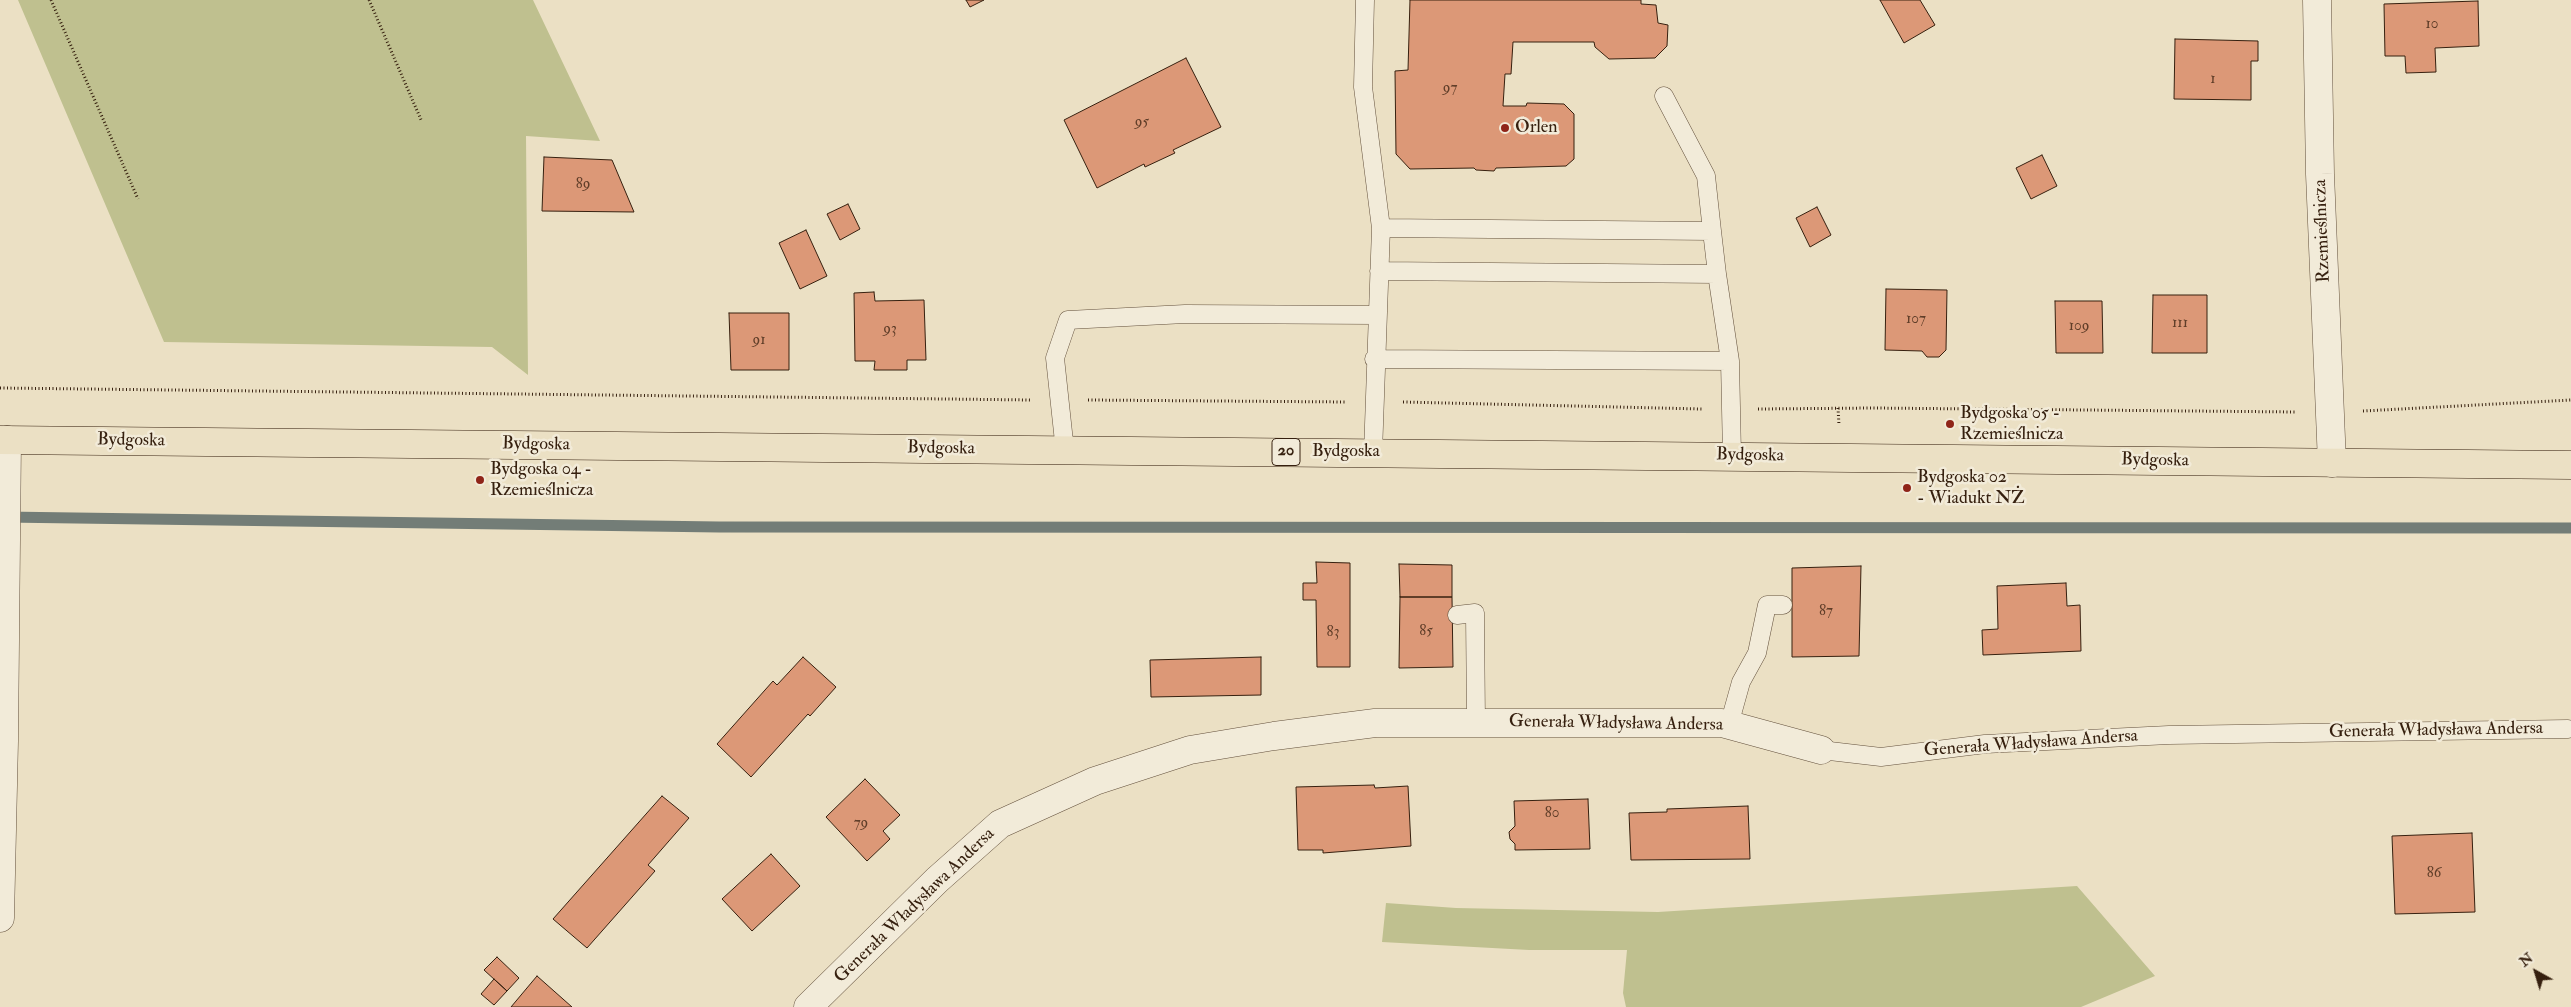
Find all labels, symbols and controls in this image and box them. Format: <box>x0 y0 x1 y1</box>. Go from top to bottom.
house number: 10 <box>2426 16 2438 34</box>
house number: 1 <box>2210 71 2216 89</box>
house number: 97 <box>1443 80 1457 98</box>
house number: 95 <box>1135 114 1149 132</box>
place label: Orlen <box>1515 117 1558 139</box>
marker: Orlen <box>1499 122 1511 134</box>
house number: 89 <box>576 176 590 194</box>
street label: Rzemieślnicza <box>2310 179 2336 283</box>
house number: 107 <box>1906 311 1926 329</box>
house number: 111 <box>2172 315 2188 333</box>
house number: 109 <box>2069 318 2089 336</box>
house number: 93 <box>883 321 897 339</box>
house number: 91 <box>753 332 765 350</box>
place label: Bydgoska 05 - Rzemieślnicza <box>1960 403 2063 446</box>
marker: Bydgoska 05 - Rzemieślnicza <box>1944 418 1956 430</box>
street label: Bydgoska <box>97 430 165 452</box>
street label: Bydgoska <box>502 434 570 456</box>
street label: Bydgoska <box>907 438 975 460</box>
road number: 20 <box>1272 438 1300 466</box>
street label: Bydgoska <box>1312 441 1380 463</box>
street label: Bydgoska <box>1716 445 1784 467</box>
street label: Bydgoska <box>2121 450 2189 472</box>
place label: Bydgoska 04 - Rzemieślnicza <box>490 459 593 502</box>
place label: Bydgoska 02 - Wiadukt NŻ <box>1917 467 2025 509</box>
marker: Bydgoska 04 - Rzemieślnicza <box>474 474 486 486</box>
marker: Bydgoska 02 - Wiadukt NŻ <box>1901 482 1913 494</box>
house number: 87 <box>1819 603 1833 621</box>
house number: 85 <box>1419 623 1433 641</box>
house number: 83 <box>1327 624 1339 642</box>
street label: Generała Władysława Andersa <box>1509 711 1723 737</box>
street label: Generała Władysława Andersa <box>2329 718 2543 744</box>
street label: Generała Władysława Andersa <box>1923 726 2139 762</box>
house number: 80 <box>1545 805 1559 823</box>
house number: 79 <box>854 815 868 833</box>
street label: Generała Władysława Andersa <box>830 824 1000 988</box>
house number: 86 <box>2427 865 2441 883</box>
north arrow <box>2511 947 2561 997</box>
text: N <box>2516 949 2536 971</box>

